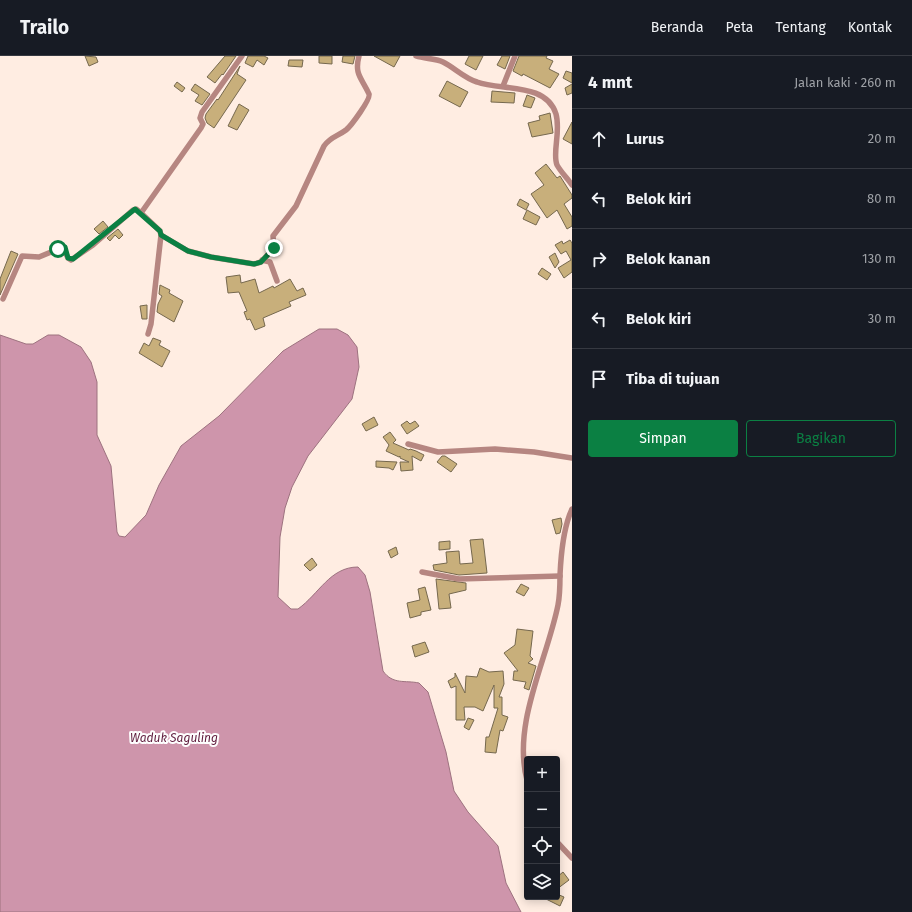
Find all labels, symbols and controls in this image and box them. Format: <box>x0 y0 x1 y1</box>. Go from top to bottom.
text: Trailo <box>20 16 69 39</box>
text: Beranda <box>651 19 704 36</box>
text: Peta <box>726 19 753 36</box>
text: Tentang <box>775 19 826 36</box>
text: Kontak <box>848 19 892 36</box>
text: 4 mnt <box>588 72 632 93</box>
text: Jalan kaki · 260 m <box>794 75 896 90</box>
icon: ahead <box>588 128 610 150</box>
text: Lurus <box>626 130 664 148</box>
text: 20 m <box>868 131 896 146</box>
icon: left <box>588 188 610 210</box>
text: Belok kiri <box>626 190 691 208</box>
text: 80 m <box>867 191 896 206</box>
route end <box>265 239 283 257</box>
route start <box>49 240 67 258</box>
icon: right <box>588 248 610 270</box>
text: Belok kanan <box>626 250 710 268</box>
text: 130 m <box>862 251 896 266</box>
icon: left <box>588 308 610 330</box>
text: Belok kiri <box>626 310 691 328</box>
text: 30 m <box>868 311 896 326</box>
icon: arrive <box>588 368 610 390</box>
text: Tiba di tujuan <box>626 370 720 388</box>
button: Simpan <box>588 420 738 457</box>
button: Bagikan <box>746 420 896 457</box>
water label: Waduk Saguling <box>130 731 218 745</box>
map controls <box>524 756 560 900</box>
button: + <box>524 756 560 792</box>
button: − <box>524 792 560 828</box>
button: locate <box>524 828 560 864</box>
button: layers <box>524 864 560 900</box>

